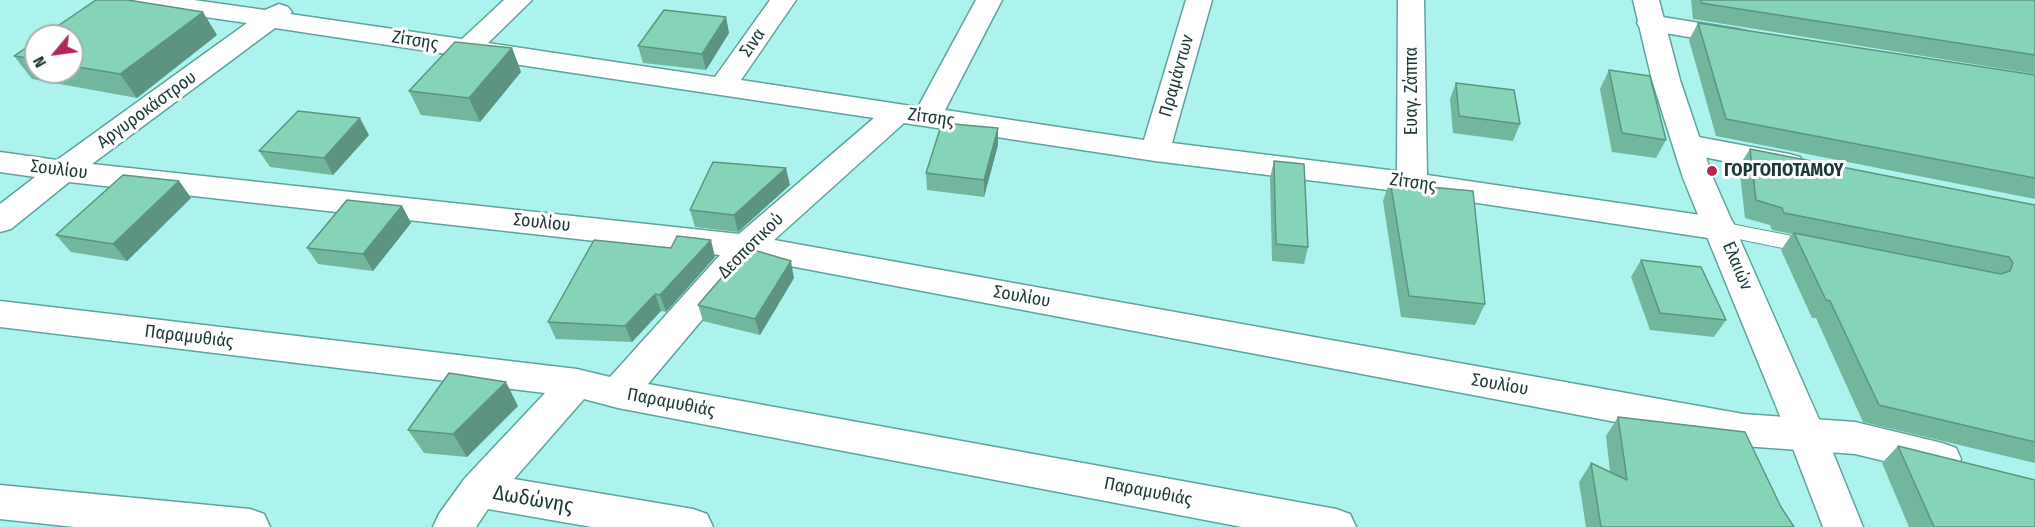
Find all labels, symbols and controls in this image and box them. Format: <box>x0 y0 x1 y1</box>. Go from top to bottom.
north arrow <box>24 24 84 84</box>
street label: Σινα <box>736 25 770 61</box>
street label: Ζίτσης <box>390 27 440 55</box>
street label: Πραμάντων <box>1155 32 1199 120</box>
street label: Ευαγ. Ζάππα <box>1401 47 1423 135</box>
text: N <box>29 53 50 71</box>
street label: Αργυροκάστρου <box>93 67 201 153</box>
street label: Ζίτσης <box>906 104 956 132</box>
street label: Σουλίου <box>29 156 89 184</box>
place label: ΓΟΡΓΟΠΟΤΑΜΟΥ <box>1724 160 1844 182</box>
marker: ΓΟΡΓΟΠΟΤΑΜΟΥ <box>1705 164 1719 178</box>
street label: Ζίτσης <box>1388 169 1438 197</box>
street label: Σουλίου <box>512 209 572 237</box>
street label: Δεσποτικού <box>714 209 788 283</box>
street label: Ελαιών <box>1717 238 1757 294</box>
street label: Σουλίου <box>992 281 1052 313</box>
street label: Παραμυθιάς <box>143 321 235 353</box>
street label: Σουλίου <box>1470 369 1530 401</box>
street label: Παραμυθιάς <box>625 384 717 422</box>
street label: Παραμυθιάς <box>1102 473 1194 511</box>
street label: Δωδώνης <box>491 481 575 519</box>

